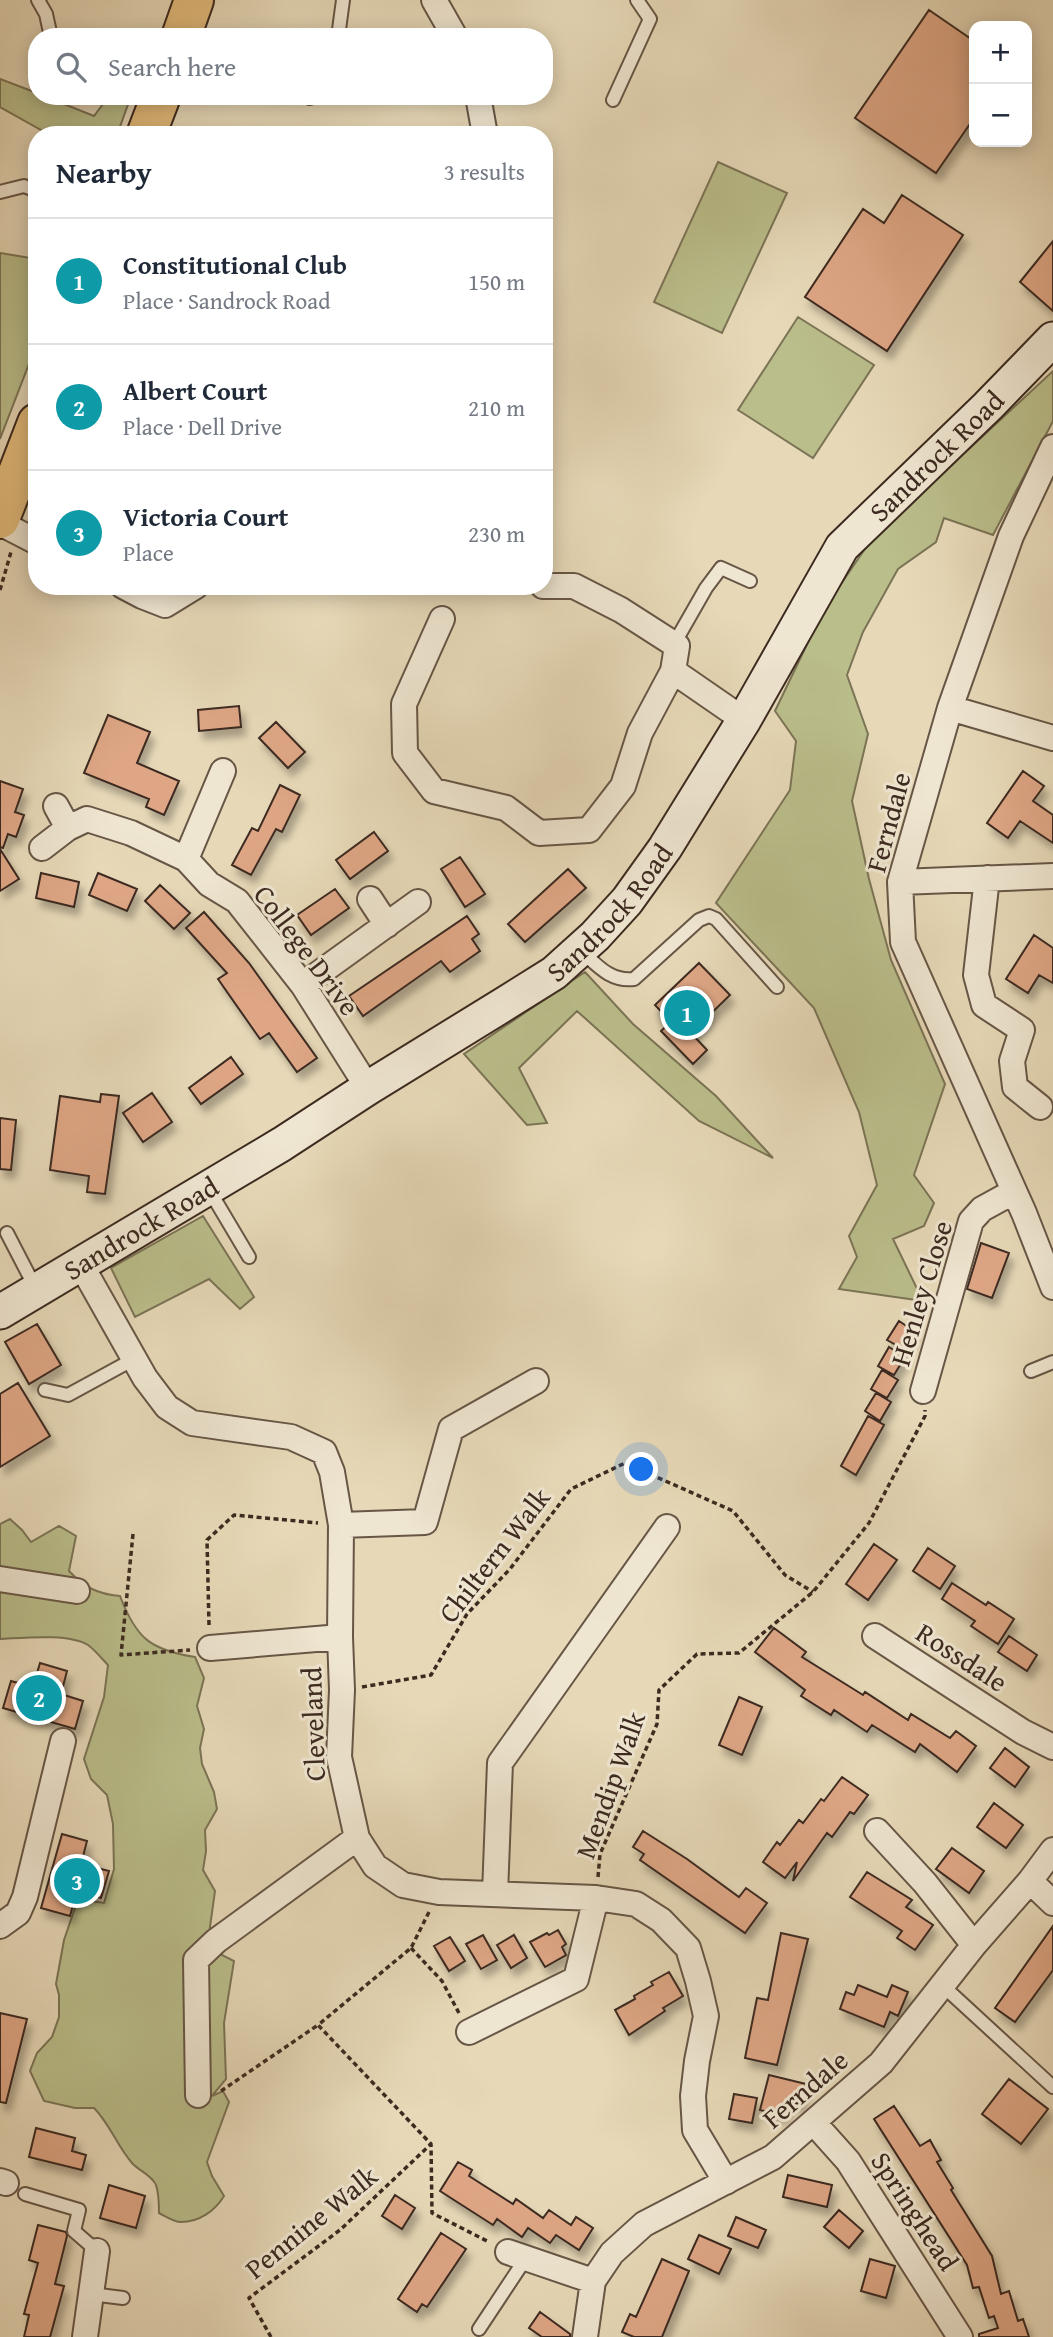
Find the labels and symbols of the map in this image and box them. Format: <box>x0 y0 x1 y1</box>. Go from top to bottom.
street label: Sandrock Road <box>859 380 1013 531</box>
street label: Ferndale <box>854 767 921 877</box>
street label: Sandrock Road <box>537 834 682 991</box>
street label: College Drive <box>245 876 370 1024</box>
pin: 1 <box>664 987 710 1039</box>
street label: Sandrock Road <box>55 1165 226 1290</box>
street label: Henley Close <box>879 1215 962 1371</box>
your location <box>624 1452 658 1486</box>
street label: Chiltern Walk <box>428 1478 560 1631</box>
street label: Rossdale <box>908 1612 1016 1702</box>
street label: Cleveland <box>290 1666 335 1782</box>
pin: 2 <box>16 1672 62 1724</box>
street label: Mendip Walk <box>564 1705 655 1864</box>
pin: 3 <box>54 1855 100 1907</box>
street label: Ferndale <box>753 2040 857 2138</box>
street label: Springhead <box>861 2143 969 2278</box>
street label: Pennine Walk <box>235 2155 387 2288</box>

